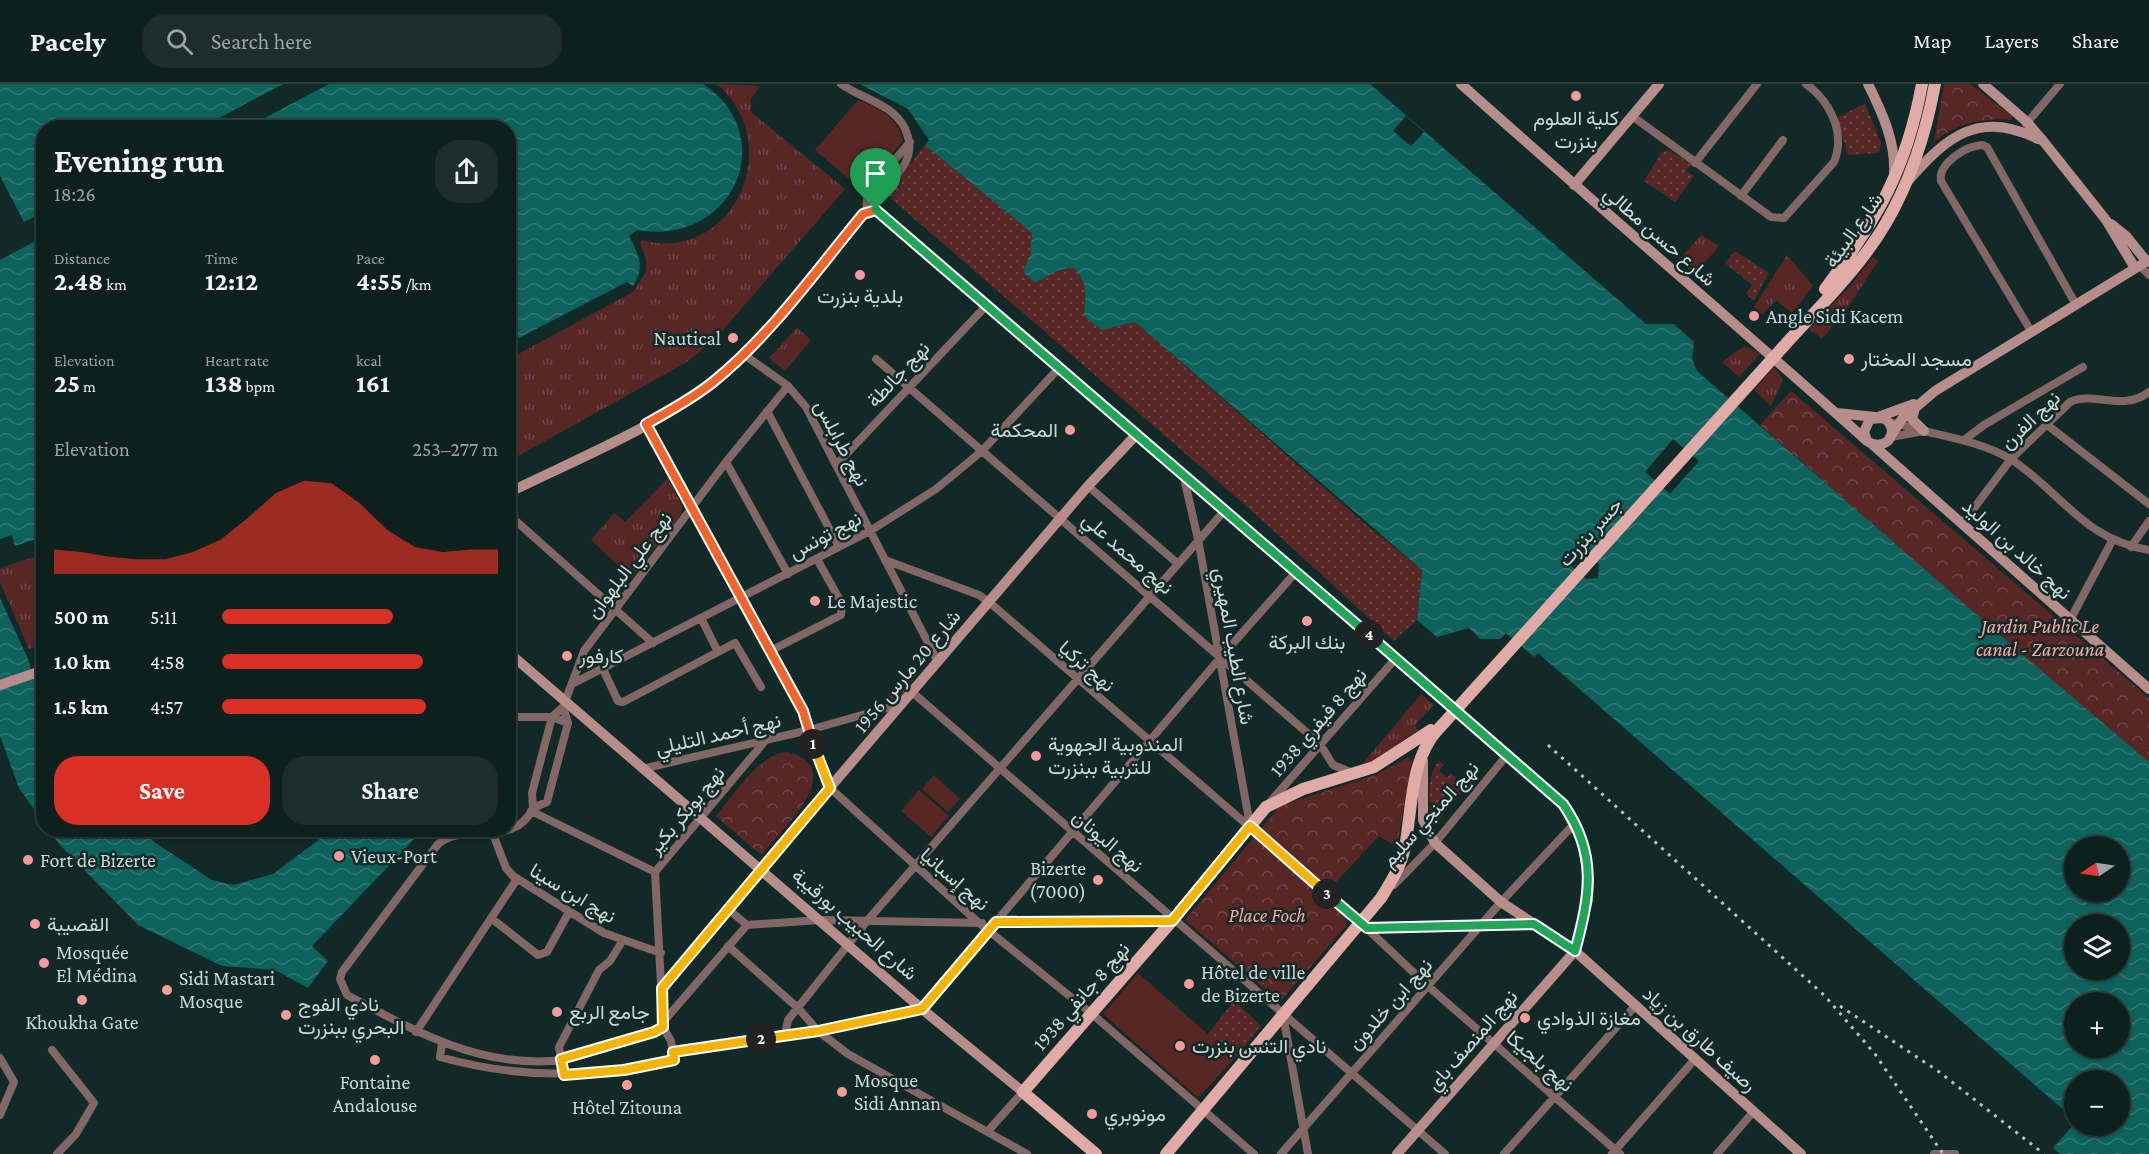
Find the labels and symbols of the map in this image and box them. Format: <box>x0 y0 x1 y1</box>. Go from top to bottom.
marker: كلية العلوم بنزرت <box>1569 89 1583 103</box>
place label: كلية العلوم بنزرت <box>1533 107 1619 154</box>
pin <box>850 148 901 210</box>
street label: شارع حسن مطالي <box>1596 182 1720 295</box>
street label: شارع البيئة <box>1819 188 1889 273</box>
marker: بلدية بنزرت <box>853 268 867 282</box>
place label: بلدية بنزرت <box>817 285 903 309</box>
place label: Angle Sidi Kacem <box>1766 305 1903 328</box>
marker: Angle Sidi Kacem <box>1747 309 1761 323</box>
place label: Nautical <box>653 327 721 349</box>
marker: Nautical <box>726 331 740 345</box>
street label: نهج جالطة <box>862 337 936 413</box>
place label: مسجد المختار <box>1860 348 1972 372</box>
marker: مسجد المختار <box>1842 352 1856 366</box>
street label: نهج الفرن <box>1996 386 2066 456</box>
street label: نهج طرابلس <box>808 396 874 491</box>
place label: المحكمة <box>990 419 1058 441</box>
marker: المحكمة <box>1063 423 1077 437</box>
street label: جسر بنزرت <box>1554 493 1628 572</box>
street label: نهج خالد بن الوليد <box>1956 494 2076 606</box>
street label: نهج علي البلهوان <box>582 507 681 626</box>
street label: نهج تونس <box>785 507 866 566</box>
street label: نهج محمد علي <box>1074 508 1178 603</box>
street label: شارع الطيب المهيري <box>1203 566 1259 727</box>
place label: Le Majestic <box>827 590 918 613</box>
marker: Le Majestic <box>808 594 822 608</box>
street label: شارع 20 مارس 1956 <box>849 605 967 739</box>
marker: بنك البركة <box>1300 614 1314 628</box>
park label: Jardin Public Le canal - Zarzouna <box>1976 615 2104 660</box>
pin: 4 <box>1354 620 1384 650</box>
place label: بنك البركة <box>1268 631 1346 655</box>
street label: نهج تركيا <box>1053 636 1119 698</box>
place label: كارفور <box>578 645 624 669</box>
marker: كارفور <box>560 649 574 663</box>
street label: نهج 8 فيفري 1938 <box>1265 663 1376 785</box>
street label: نهج أحمد التليلي <box>653 709 784 765</box>
pin: 1 <box>798 729 828 759</box>
place label: المندوبية الجهوية للتربية ببنزرت <box>1048 733 1183 780</box>
marker: المندوبية الجهوية للتربية ببنزرت <box>1029 749 1043 763</box>
street label: نهج المنجي سليم <box>1377 757 1488 875</box>
street label: نهج بوبكر بكير <box>642 762 731 861</box>
street label: نهج اليونان <box>1066 805 1148 879</box>
north arrow <box>2064 836 2130 902</box>
street label: نهج إسبانيا <box>914 843 994 917</box>
place label: Vieux-Port <box>351 845 437 867</box>
place label: Fort de Bizerte <box>40 849 156 871</box>
marker: Vieux-Port <box>332 849 346 863</box>
marker: Fort de Bizerte <box>21 853 35 867</box>
place label: Bizerte (7000) <box>1029 857 1086 903</box>
street label: نهج ابن سينا <box>524 859 620 930</box>
street label: شارع الحبيب بورقيبة <box>786 864 922 987</box>
marker: Bizerte (7000) <box>1091 873 1105 887</box>
pin: 3 <box>1312 879 1342 909</box>
park label: Place Foch <box>1228 904 1306 926</box>
place label: القصيبة <box>47 913 109 936</box>
marker: القصيبة <box>28 917 42 931</box>
street label: نهج 8 جانفي 1938 <box>1028 938 1138 1058</box>
place label: Mosquée El Médina <box>56 941 137 986</box>
street label: نهج ابن خلدون <box>1343 954 1439 1056</box>
marker: Mosquée El Médina <box>37 956 51 970</box>
place label: Hôtel de ville de Bizerte <box>1201 961 1305 1006</box>
place label: Sidi Mastari Mosque <box>179 967 275 1013</box>
marker: Hôtel de ville de Bizerte <box>1182 977 1196 991</box>
street label: رصيف طارق بن زياد <box>1637 982 1761 1097</box>
marker: Sidi Mastari Mosque <box>160 983 174 997</box>
street label: نهج المنصف باي <box>1422 985 1526 1099</box>
marker: Khoukha Gate <box>75 993 89 1007</box>
place label: نادي الفوج البحري ببنزرت <box>298 993 404 1044</box>
place label: جامع الربع <box>569 1001 650 1026</box>
marker: جامع الربع <box>550 1005 564 1019</box>
place label: مغازة الذوادي <box>1537 1007 1641 1035</box>
marker: نادي الفوج البحري ببنزرت <box>279 1008 293 1022</box>
place label: Khoukha Gate <box>25 1011 139 1033</box>
marker: مغازة الذوادي <box>1518 1011 1532 1025</box>
pin: 2 <box>746 1024 776 1054</box>
street label: نهج بلجيكا <box>1500 1026 1578 1098</box>
place label: نادي التنس بنزرت <box>1192 1035 1326 1063</box>
marker: نادي التنس بنزرت <box>1173 1039 1187 1053</box>
marker: Fontaine Andalouse <box>368 1053 382 1067</box>
place label: Mosque Sidi Annan <box>854 1069 941 1114</box>
place label: Fontaine Andalouse <box>333 1071 417 1116</box>
marker: Hôtel Zitouna <box>620 1078 634 1092</box>
marker: Mosque Sidi Annan <box>835 1085 849 1099</box>
place label: Hôtel Zitouna <box>572 1096 682 1118</box>
place label: مونوبري <box>1104 1103 1166 1131</box>
marker: مونوبري <box>1085 1107 1099 1121</box>

